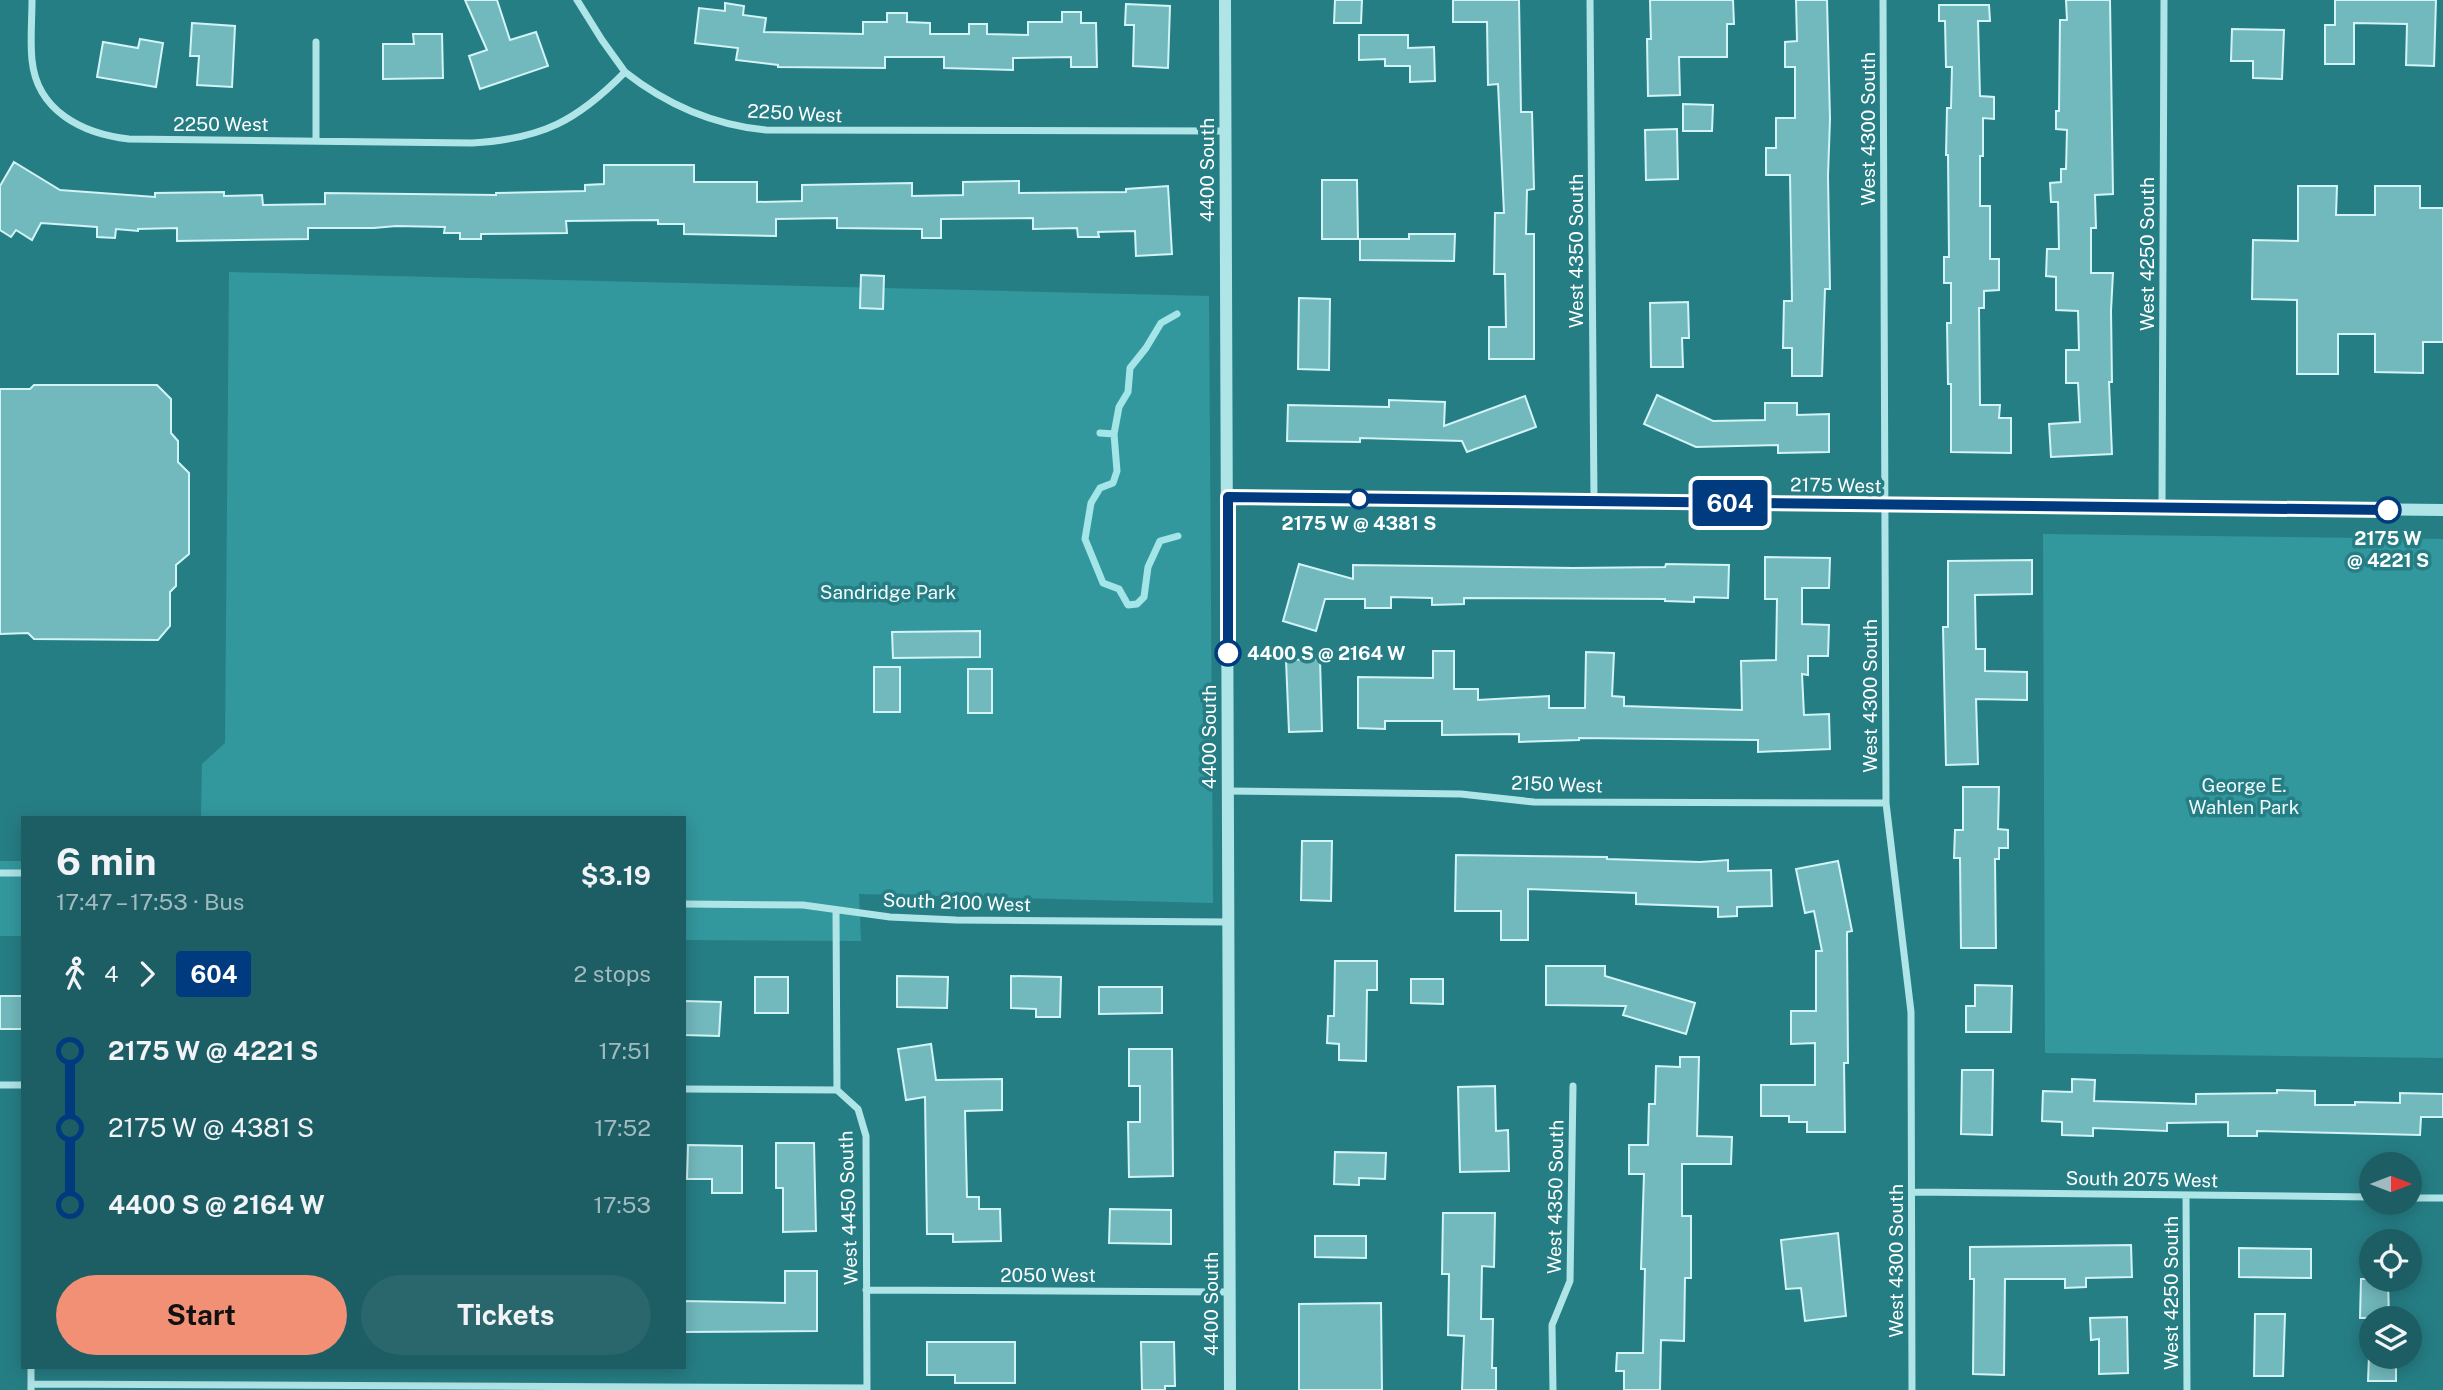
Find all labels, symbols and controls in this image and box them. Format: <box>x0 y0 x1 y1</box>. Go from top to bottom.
street label: West 4300 South <box>1857 52 1879 206</box>
street label: 2250 West <box>747 100 843 126</box>
street label: 2250 West <box>173 113 269 135</box>
street label: 4400 South <box>1196 118 1218 222</box>
street label: West 4350 South <box>1565 174 1587 328</box>
street label: West 4250 South <box>2136 177 2158 331</box>
street label: 2175 West <box>1790 473 1882 497</box>
line badge: 604 <box>1690 480 1770 526</box>
marker: 2175 W @ 4381 S <box>1349 489 1369 509</box>
text: 604 <box>1707 489 1753 517</box>
marker: 2175 W @ 4221 S <box>2375 497 2401 523</box>
place label: 2175 W @ 4381 S <box>1282 512 1436 534</box>
place label: 2175 W @ 4221 S <box>2347 527 2429 571</box>
park label: Sandridge Park <box>820 581 956 603</box>
street label: West 4300 South <box>1859 619 1881 773</box>
marker: 4400 S @ 2164 W <box>1215 640 1241 666</box>
place label: 4400 S @ 2164 W <box>1247 642 1406 664</box>
street label: 4400 South <box>1198 685 1220 789</box>
street label: 2150 West <box>1511 771 1603 797</box>
park label: George E. Wahlen Park <box>2189 774 2300 818</box>
text: 6 min <box>56 839 157 884</box>
text: $3.19 <box>581 860 651 891</box>
text: 17:47 – 17:53 · Bus <box>56 888 244 915</box>
street label: South 2100 West <box>882 888 1032 916</box>
icon: walk <box>56 955 94 993</box>
icon: forward <box>128 955 166 993</box>
text: 4 <box>104 960 118 987</box>
text: 604 <box>190 960 237 988</box>
text: 2 stops <box>573 960 651 987</box>
text: 2175 W @ 4221 S <box>108 1035 318 1066</box>
text: 17:51 <box>599 1037 651 1064</box>
text: 2175 W @ 4381 S <box>108 1112 314 1143</box>
text: 17:52 <box>594 1114 651 1141</box>
street label: West 4350 South <box>1543 1120 1567 1274</box>
street label: West 4450 South <box>834 1130 862 1286</box>
north arrow <box>2359 1152 2422 1214</box>
map controls <box>2359 1152 2422 1369</box>
street label: South 2075 West <box>2066 1167 2218 1191</box>
street label: West 4300 South <box>1885 1184 1907 1338</box>
text: 4400 S @ 2164 W <box>108 1189 325 1220</box>
text: 17:53 <box>593 1191 651 1218</box>
street label: West 4250 South <box>2160 1216 2182 1370</box>
button: locate <box>2359 1229 2422 1292</box>
street label: 4400 South <box>1200 1252 1222 1356</box>
street label: 2050 West <box>1000 1264 1096 1286</box>
button: Start <box>56 1275 347 1355</box>
button: Tickets <box>361 1275 651 1355</box>
button: layers <box>2359 1306 2422 1369</box>

